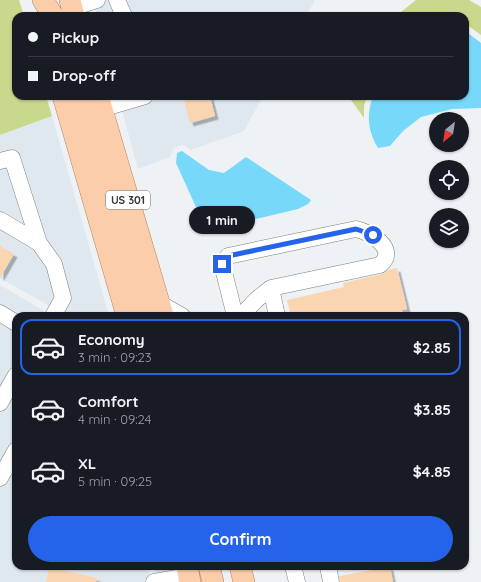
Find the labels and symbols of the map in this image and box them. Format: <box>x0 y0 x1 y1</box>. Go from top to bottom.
north arrow <box>429 112 469 152</box>
road number: US 301 <box>106 191 150 209</box>
callout: 1 min <box>189 206 255 234</box>
route start <box>364 226 382 244</box>
route end <box>213 255 231 273</box>

